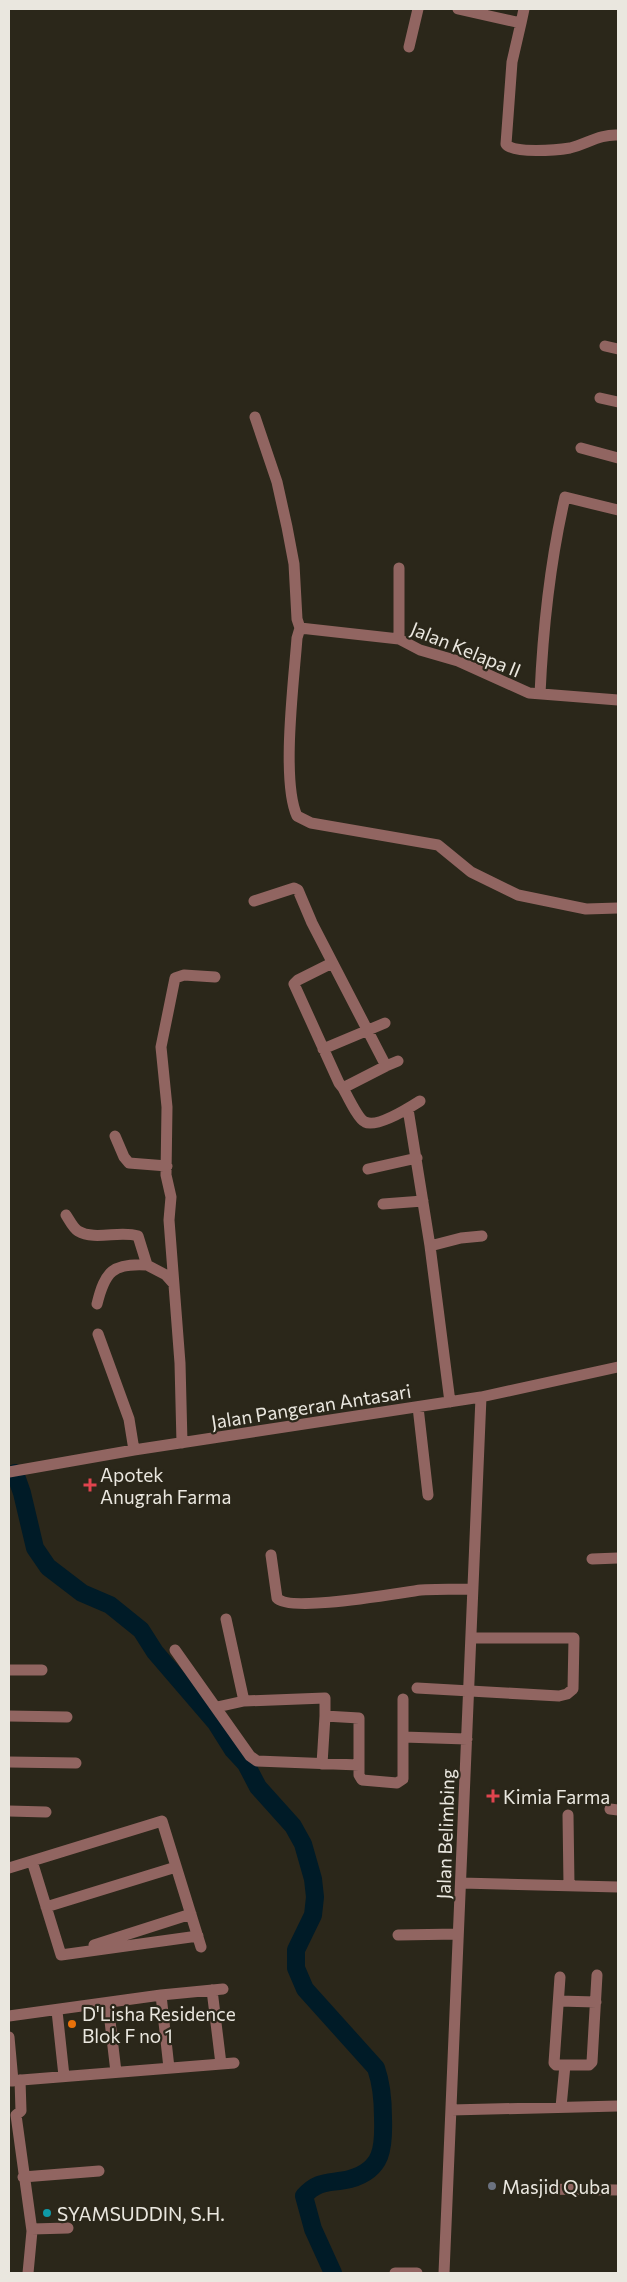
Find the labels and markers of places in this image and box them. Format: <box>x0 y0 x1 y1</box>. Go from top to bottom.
place label: Apotek Anugrah Farma <box>100 1463 231 1508</box>
marker: Apotek Anugrah Farma <box>84 1479 96 1491</box>
place label: Kimia Farma <box>503 1785 610 1808</box>
marker: Kimia Farma <box>487 1790 499 1802</box>
place label: D'Lisha Residence Blok F no 1 <box>82 2002 236 2047</box>
marker: D'Lisha Residence Blok F no 1 <box>66 2018 78 2030</box>
place label: Masjid Quba <box>502 2175 610 2198</box>
marker: Masjid Quba <box>486 2180 498 2192</box>
place label: SYAMSUDDIN, S.H. <box>57 2202 225 2225</box>
marker: SYAMSUDDIN, S.H. <box>41 2207 53 2219</box>

